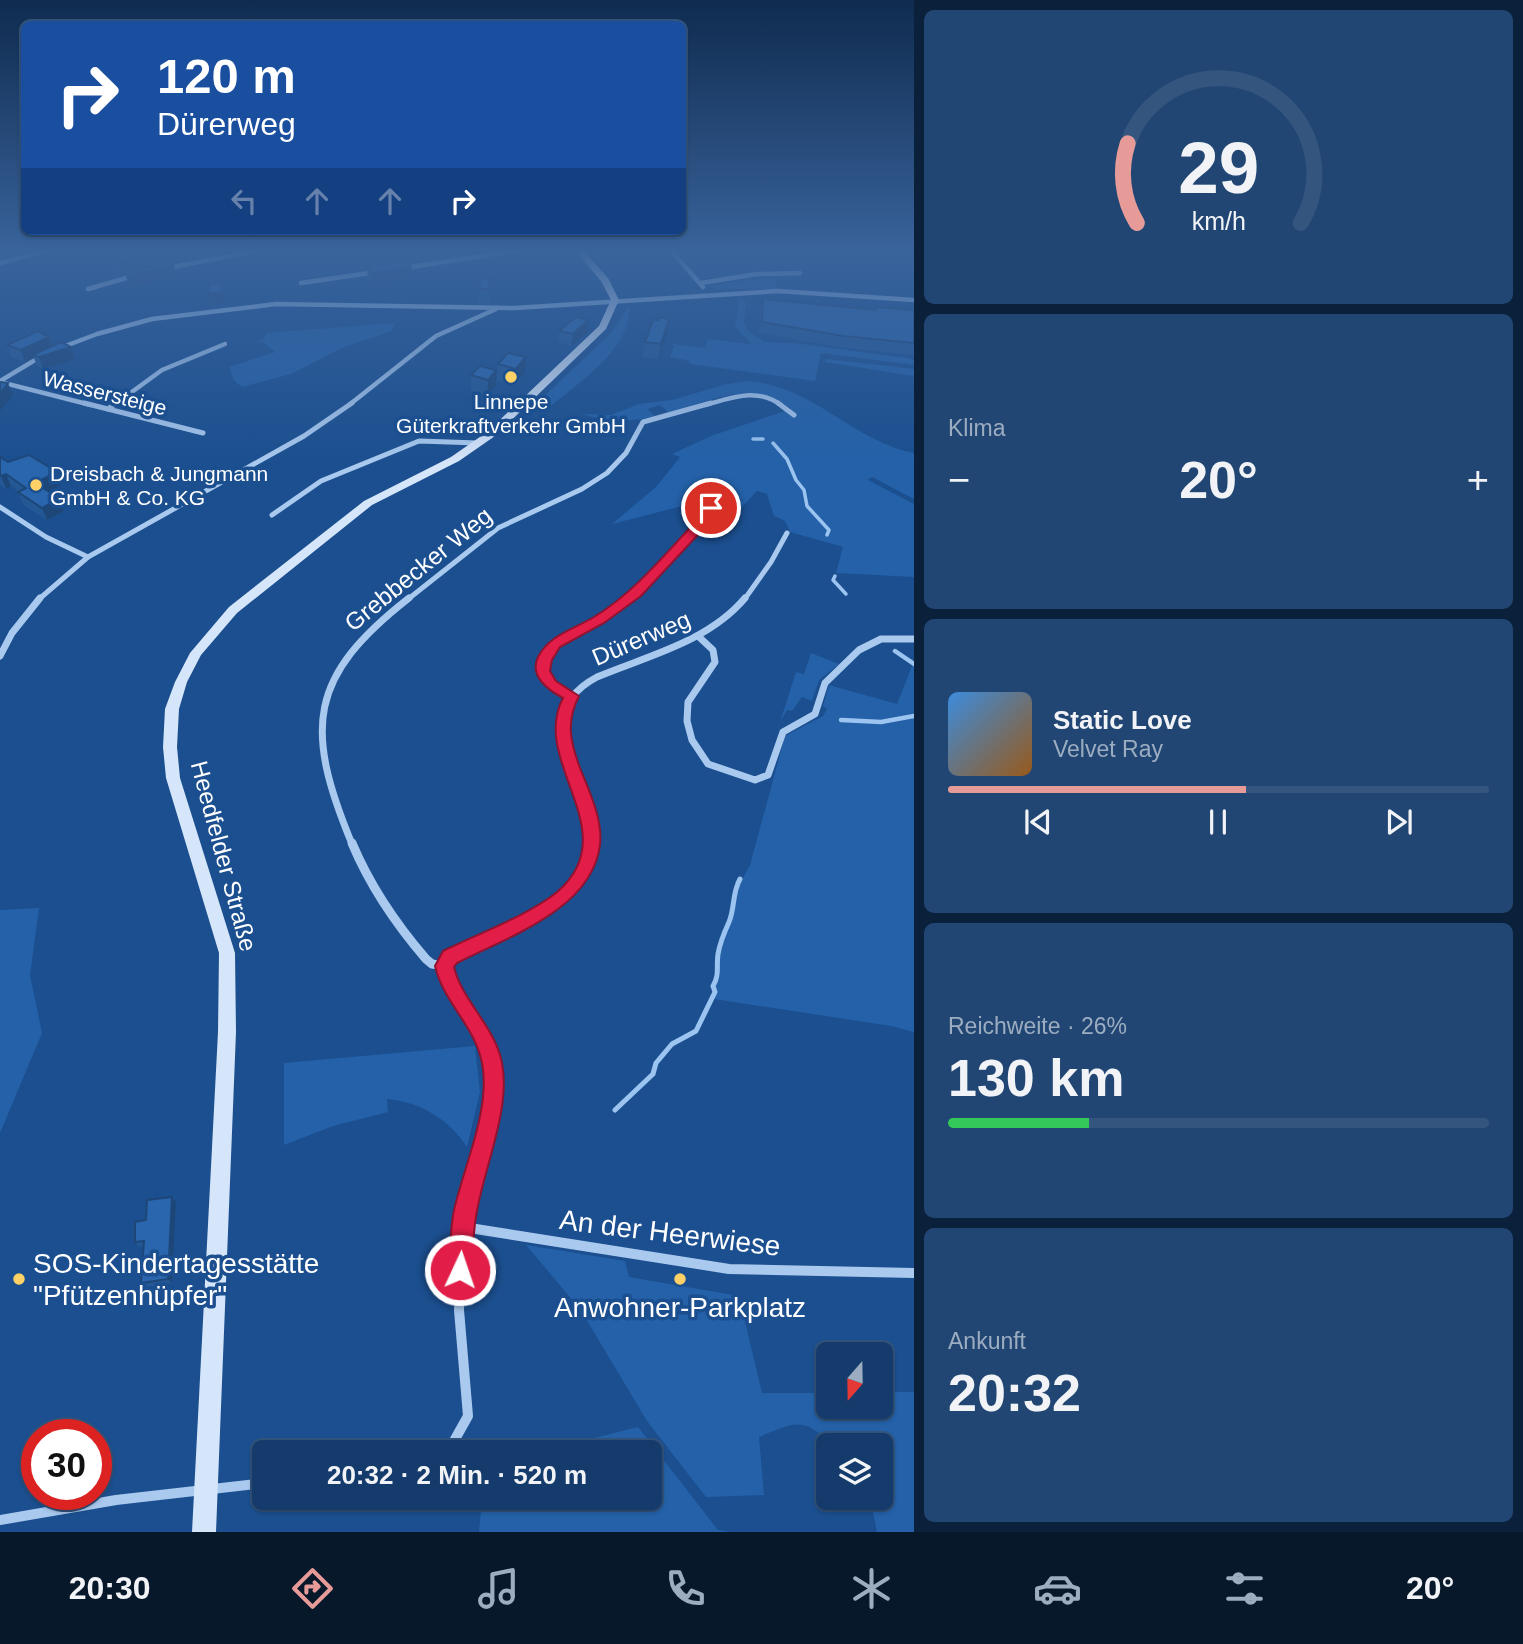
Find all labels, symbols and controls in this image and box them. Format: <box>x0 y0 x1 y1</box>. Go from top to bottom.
icon: right <box>42 49 133 140</box>
text: 120 m <box>157 49 296 103</box>
text: Dürerweg <box>157 106 296 142</box>
text: 29 <box>1178 128 1259 209</box>
icon: left <box>225 182 263 220</box>
icon: ahead <box>298 182 336 220</box>
icon: ahead <box>371 182 409 220</box>
icon: right <box>444 182 482 220</box>
text: km/h <box>1191 207 1246 235</box>
street label: Wassersteige <box>41 367 169 419</box>
marker: Linnepe Güterkraftverkehr GmbH <box>503 369 519 385</box>
place label: Linnepe Güterkraftverkehr GmbH <box>396 390 626 437</box>
text: Klima <box>948 415 1006 441</box>
text: 20° <box>1179 451 1258 509</box>
text: − <box>948 459 970 501</box>
text: + <box>1467 459 1489 501</box>
place label: Dreisbach & Jungmann GmbH & Co. KG <box>50 462 268 509</box>
marker: Dreisbach & Jungmann GmbH & Co. KG <box>28 477 44 493</box>
pin <box>681 478 741 538</box>
icon: arrive <box>692 489 730 527</box>
street label: Grebbecker Weg <box>339 502 497 636</box>
street label: Dürerweg <box>588 605 694 671</box>
text: Static Love <box>1053 705 1192 735</box>
text: Velvet Ray <box>1053 736 1163 762</box>
street label: Heedfelder Straße <box>186 758 262 954</box>
icon: previous <box>1019 803 1057 841</box>
icon: pause <box>1199 803 1237 841</box>
icon: next <box>1380 803 1418 841</box>
text: Reichweite · 26% <box>948 1013 1127 1039</box>
text: 130 km <box>948 1049 1124 1107</box>
street label: An der Heerwiese <box>558 1204 782 1262</box>
position arrow <box>423 1233 497 1307</box>
place label: SOS-Kindertagesstätte "Pfützenhüpfer" <box>33 1248 319 1311</box>
marker: SOS-Kindertagesstätte "Pfützenhüpfer" <box>11 1271 27 1287</box>
marker: Anwohner-Parkplatz <box>672 1271 688 1287</box>
place label: Anwohner-Parkplatz <box>554 1292 806 1323</box>
text: Ankunft <box>948 1328 1026 1354</box>
north arrow <box>816 1342 892 1419</box>
map controls <box>816 1342 893 1510</box>
text: 20:32 <box>948 1364 1081 1422</box>
speed limit sign: 30 <box>21 1419 112 1510</box>
button: layers <box>816 1433 893 1510</box>
text: 20:32 · 2 Min. · 520 m <box>327 1460 587 1490</box>
icon: directions <box>288 1564 337 1613</box>
icon: music <box>474 1564 523 1613</box>
icon: phone <box>661 1564 710 1613</box>
icon: climate <box>847 1564 896 1613</box>
icon: car <box>1033 1564 1082 1613</box>
icon: filters <box>1220 1564 1269 1613</box>
text: 20:30 <box>69 1570 151 1606</box>
text: 20° <box>1406 1570 1454 1606</box>

